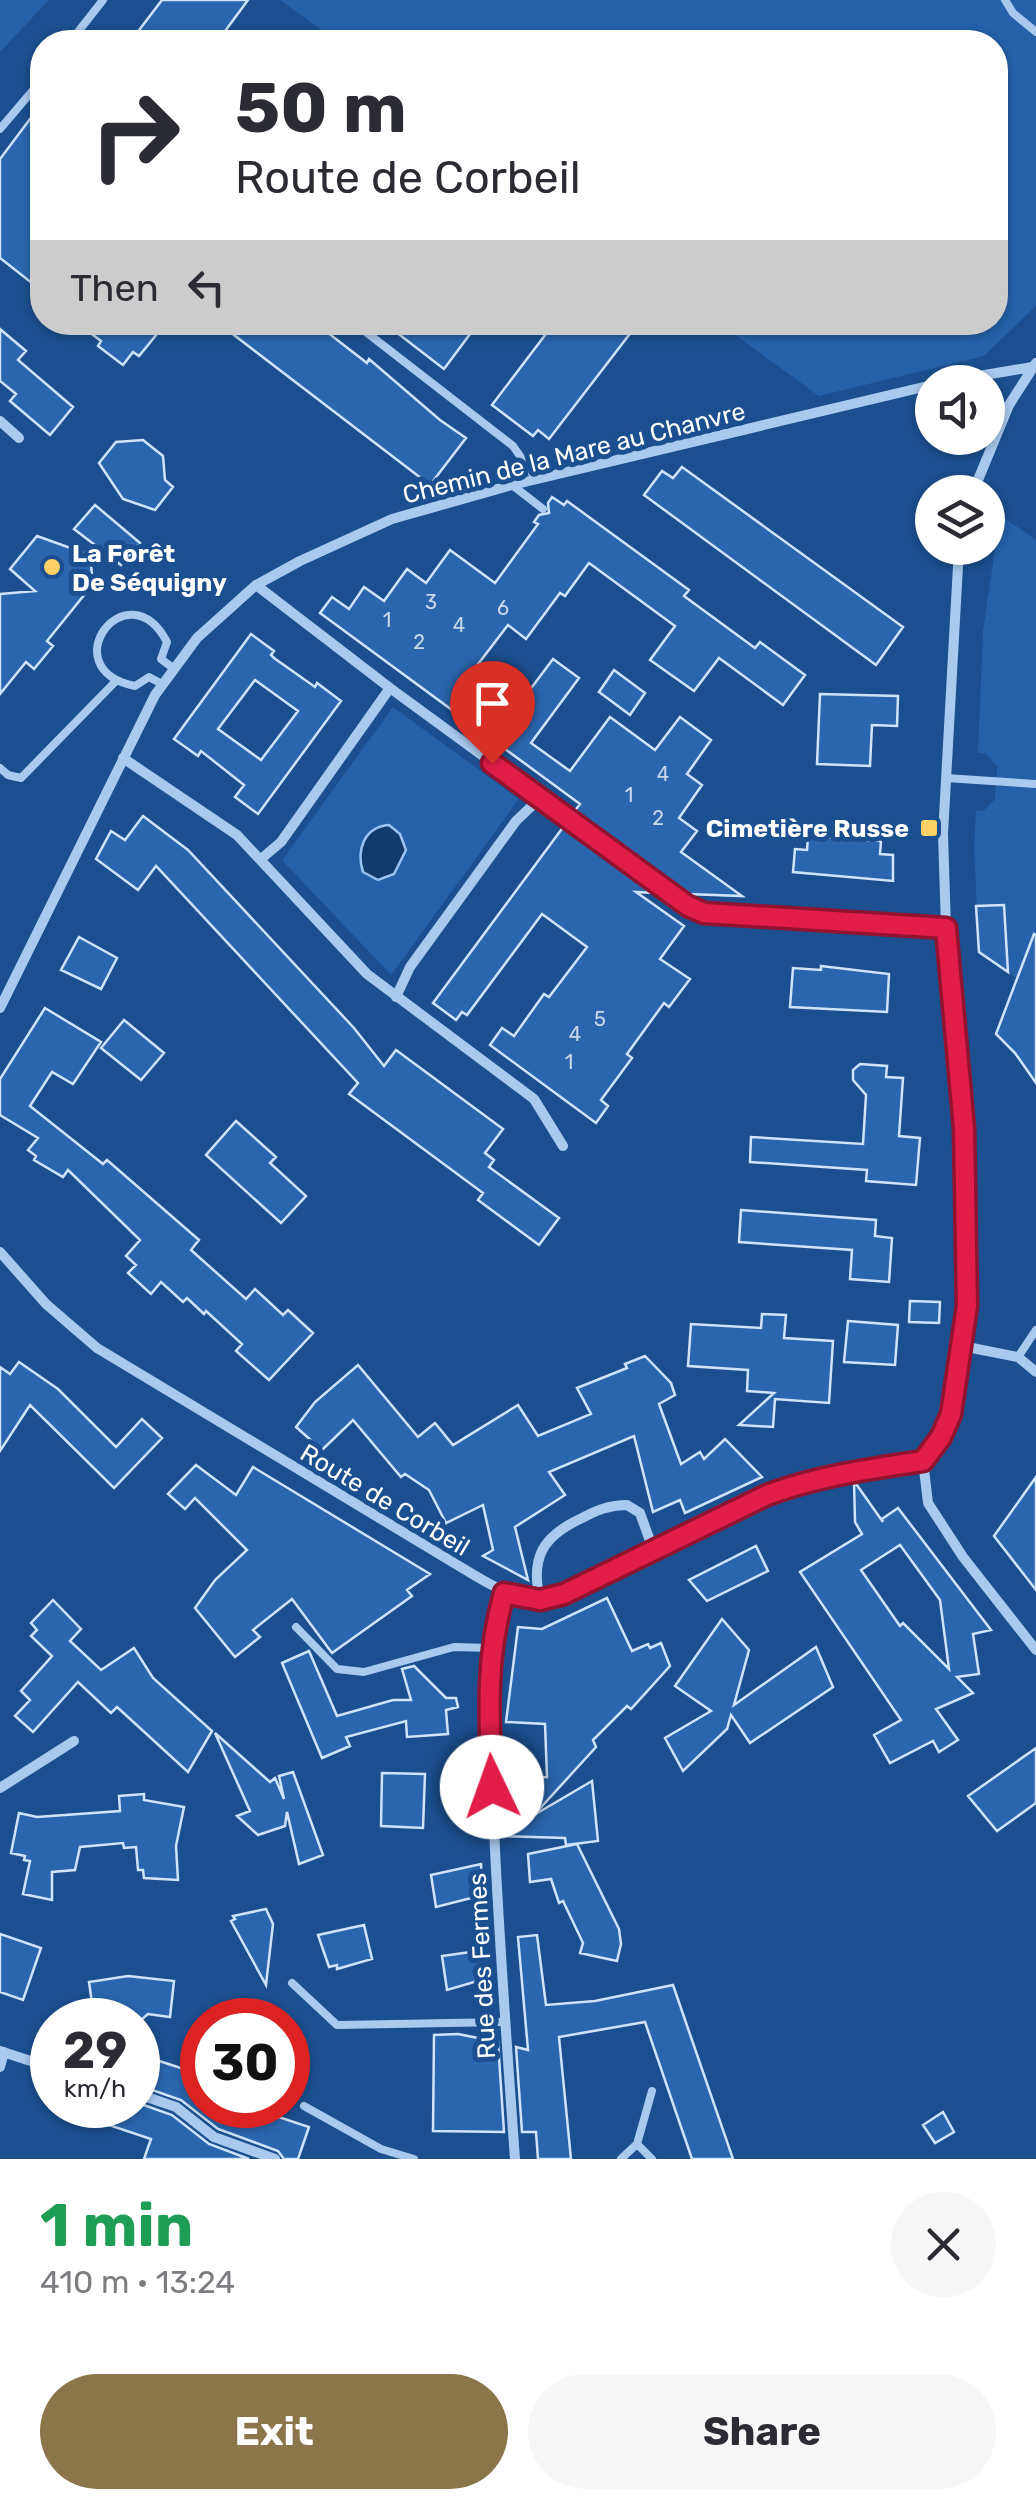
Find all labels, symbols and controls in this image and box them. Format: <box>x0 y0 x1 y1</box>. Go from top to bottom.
text: 50 m <box>235 67 407 150</box>
icon: right <box>70 70 200 200</box>
text: Route de Corbeil <box>235 151 581 204</box>
icon: left <box>179 260 234 315</box>
text: Then <box>70 265 159 311</box>
map controls <box>915 365 1005 565</box>
button: sound <box>915 365 1005 455</box>
street label: Chemin de la Mare au Chanvre <box>400 396 748 510</box>
button: layers <box>915 475 1005 565</box>
place label: La Forêt De Séquigny <box>72 539 227 597</box>
marker: La Forêt De Séquigny <box>41 556 63 578</box>
house number: 3 <box>425 590 437 614</box>
house number: 6 <box>497 596 509 620</box>
house number: 1 <box>383 608 391 632</box>
house number: 4 <box>453 613 465 637</box>
house number: 2 <box>413 630 425 654</box>
pin <box>450 661 535 764</box>
icon: arrive <box>465 676 520 731</box>
house number: 4 <box>657 762 669 786</box>
house number: 1 <box>625 783 633 807</box>
house number: 2 <box>652 806 664 830</box>
place label: Cimetière Russe <box>706 814 909 843</box>
marker: Cimetière Russe <box>918 817 940 839</box>
house number: 5 <box>594 1007 606 1031</box>
house number: 4 <box>569 1022 581 1046</box>
house number: 1 <box>565 1050 573 1074</box>
street label: Route de Corbeil <box>295 1438 475 1562</box>
position arrow <box>440 1735 544 1839</box>
street label: Rue des Fermes <box>463 1872 501 2060</box>
speed limit sign: 30 <box>180 1998 310 2128</box>
text: 29 <box>63 2021 127 2081</box>
text: km/h <box>64 2074 126 2103</box>
text: 1 min <box>40 2190 193 2261</box>
button: close <box>891 2192 996 2297</box>
text: 410 m · 13:24 <box>40 2263 235 2301</box>
button: Exit <box>40 2374 508 2489</box>
button: Share <box>528 2374 996 2489</box>

